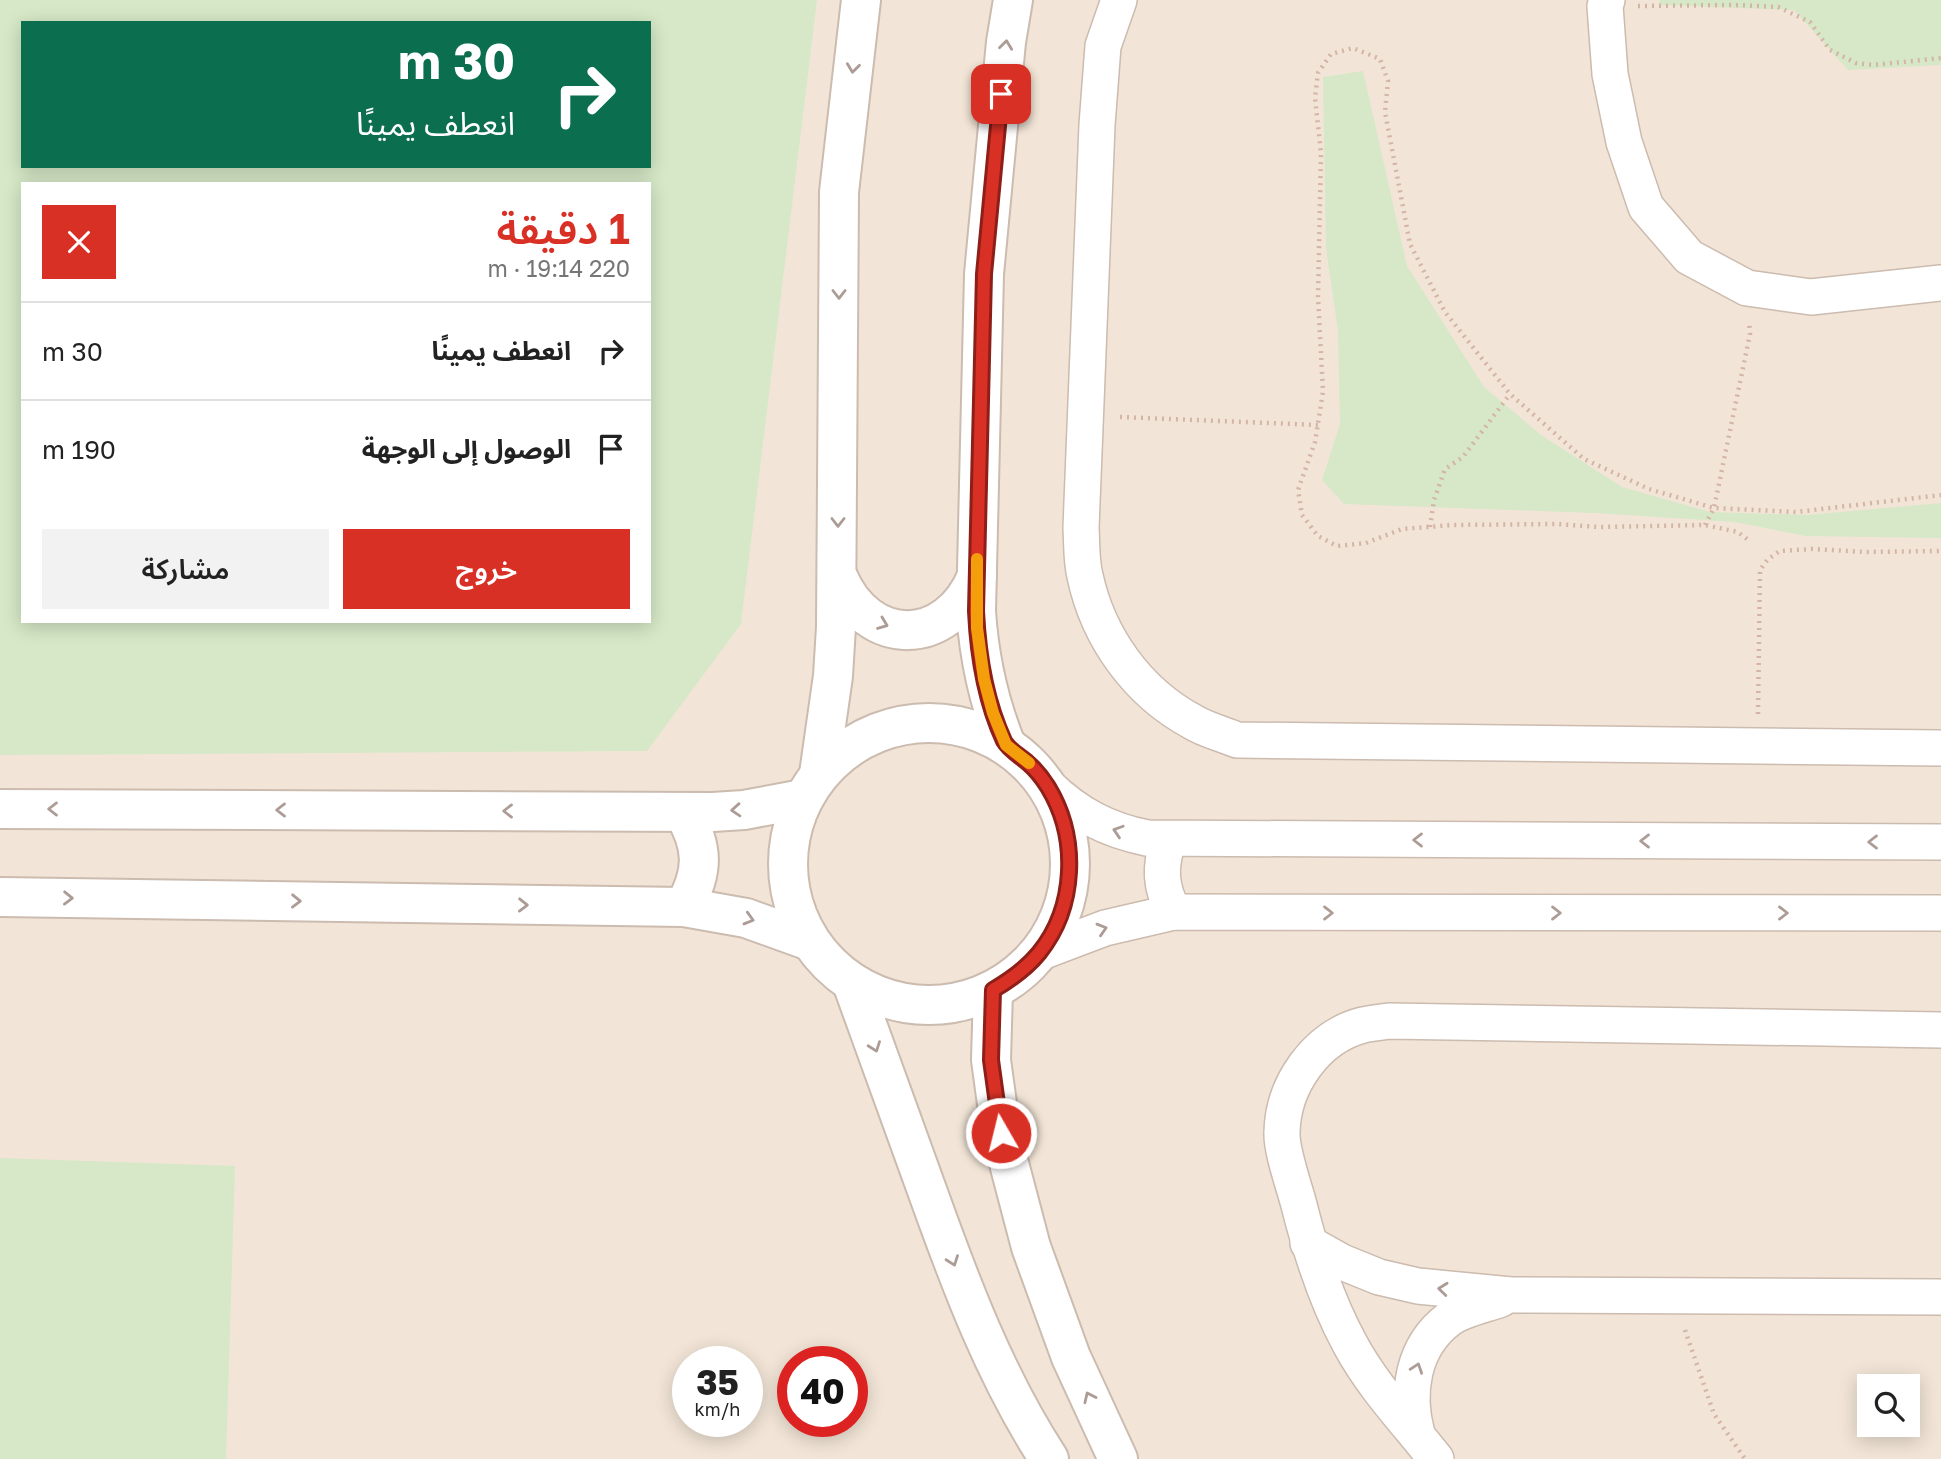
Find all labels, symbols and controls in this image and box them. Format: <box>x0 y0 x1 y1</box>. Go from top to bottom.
text: 30 m <box>398 31 515 90</box>
one-way arrow <box>999 39 1014 51</box>
icon: right <box>539 49 630 140</box>
one-way arrow <box>846 62 861 74</box>
pin <box>971 64 1031 124</box>
icon: arrive <box>982 75 1020 113</box>
text: انعطف يمينًا <box>356 104 515 142</box>
text: 1 دقيقة <box>496 203 630 253</box>
button: close <box>42 205 116 279</box>
text: 220 m · 19:14 <box>487 254 630 282</box>
one-way arrow <box>831 290 847 300</box>
icon: right <box>592 332 630 370</box>
text: انعطف يمينًا <box>432 335 571 366</box>
text: 30 m <box>42 336 103 367</box>
icon: arrive <box>592 430 630 468</box>
text: الوصول إلى الوجهة <box>362 433 571 464</box>
text: 190 m <box>42 434 116 465</box>
one-way arrow <box>830 517 846 528</box>
button: مشاركة <box>42 529 329 609</box>
button: خروج <box>343 529 630 609</box>
one-way arrow <box>876 616 888 630</box>
one-way arrow <box>48 801 58 817</box>
one-way arrow <box>275 802 286 818</box>
one-way arrow <box>730 802 741 817</box>
one-way arrow <box>503 803 513 819</box>
one-way arrow <box>1112 825 1124 839</box>
one-way arrow <box>1412 832 1423 848</box>
one-way arrow <box>1640 833 1650 849</box>
one-way arrow <box>1867 834 1878 850</box>
one-way arrow <box>63 890 74 906</box>
one-way arrow <box>291 893 301 909</box>
one-way arrow <box>518 897 529 912</box>
one-way arrow <box>1323 905 1334 921</box>
one-way arrow <box>1551 905 1561 921</box>
one-way arrow <box>1778 905 1789 921</box>
one-way arrow <box>743 911 755 926</box>
one-way arrow <box>1096 922 1108 937</box>
one-way arrow <box>867 1040 881 1052</box>
position arrow <box>964 1096 1038 1170</box>
one-way arrow <box>944 1254 958 1266</box>
one-way arrow <box>1437 1282 1448 1297</box>
speed limit sign: 40 <box>777 1346 868 1437</box>
text: 35 <box>696 1361 739 1403</box>
one-way arrow <box>1409 1362 1423 1374</box>
map controls <box>1857 1374 1920 1437</box>
button: search <box>1857 1374 1920 1437</box>
one-way arrow <box>1083 1392 1097 1404</box>
text: km/h <box>695 1398 740 1420</box>

